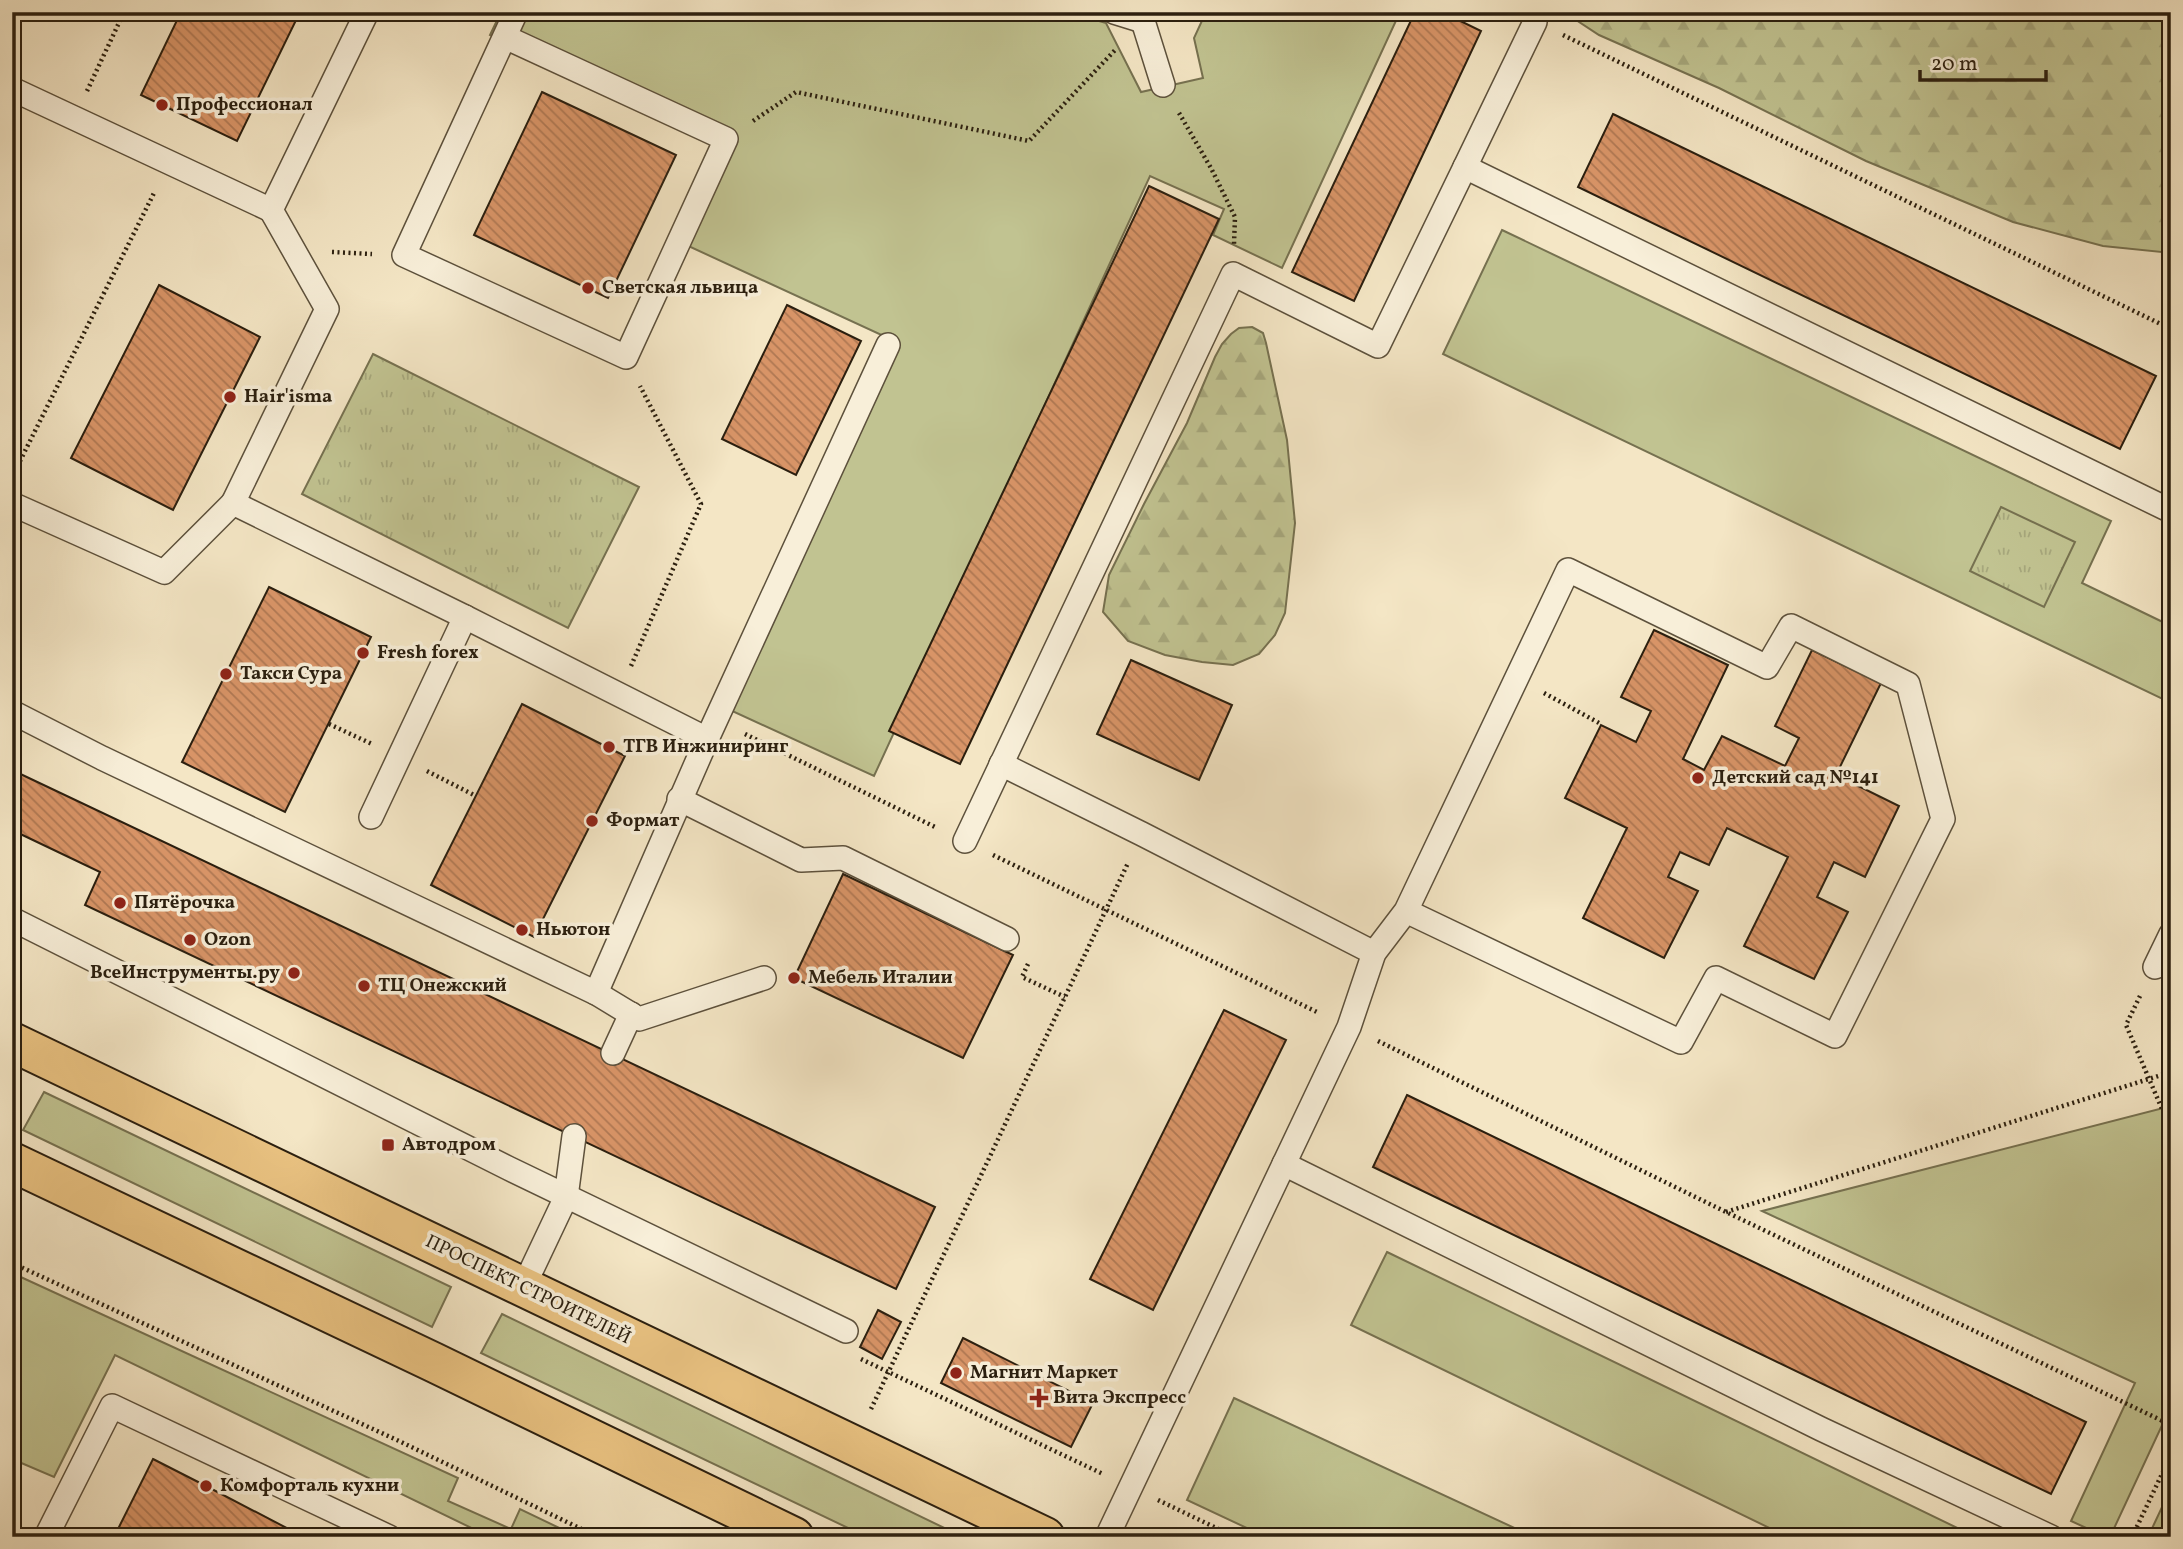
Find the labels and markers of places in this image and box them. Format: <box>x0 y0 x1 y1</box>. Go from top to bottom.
place label: Профессионал <box>176 92 313 118</box>
marker: Профессионал <box>154 97 170 113</box>
place label: Светская львица <box>602 275 758 301</box>
marker: Светская львица <box>580 280 596 296</box>
place label: Hair'isma <box>244 384 332 410</box>
marker: Hair'isma <box>222 389 238 405</box>
place label: Fresh forex <box>377 640 479 666</box>
marker: Fresh forex <box>355 645 371 661</box>
place label: Такси Сура <box>240 661 342 687</box>
marker: Такси Сура <box>218 666 234 682</box>
place label: ТГВ Инжиниринг <box>623 734 788 760</box>
marker: ТГВ Инжиниринг <box>601 739 617 755</box>
place label: Детский сад №141 <box>1712 765 1879 791</box>
marker: Детский сад №141 <box>1690 770 1706 786</box>
place label: Формат <box>606 808 680 834</box>
marker: Формат <box>584 813 600 829</box>
place label: Пятёрочка <box>134 890 235 916</box>
marker: Пятёрочка <box>112 895 128 911</box>
place label: Ньютон <box>536 917 610 943</box>
marker: Ньютон <box>514 922 530 938</box>
place label: Ozon <box>204 927 251 953</box>
marker: Ozon <box>182 932 198 948</box>
place label: ВсеИнструменты.ру <box>90 960 280 986</box>
marker: ВсеИнструменты.ру <box>286 965 302 981</box>
place label: Мебель Италии <box>808 965 953 991</box>
marker: Мебель Италии <box>786 970 802 986</box>
place label: ТЦ Онежский <box>378 973 507 999</box>
marker: ТЦ Онежский <box>356 978 372 994</box>
place label: Автодром <box>402 1132 496 1158</box>
marker: Автодром <box>380 1137 396 1153</box>
place label: Магнит Маркет <box>970 1360 1118 1386</box>
marker: Магнит Маркет <box>948 1365 964 1381</box>
place label: Вита Экспресс <box>1053 1385 1186 1411</box>
marker: Вита Экспресс <box>1031 1390 1047 1406</box>
place label: Комфорталь кухни <box>220 1473 399 1499</box>
marker: Комфорталь кухни <box>198 1478 214 1494</box>

